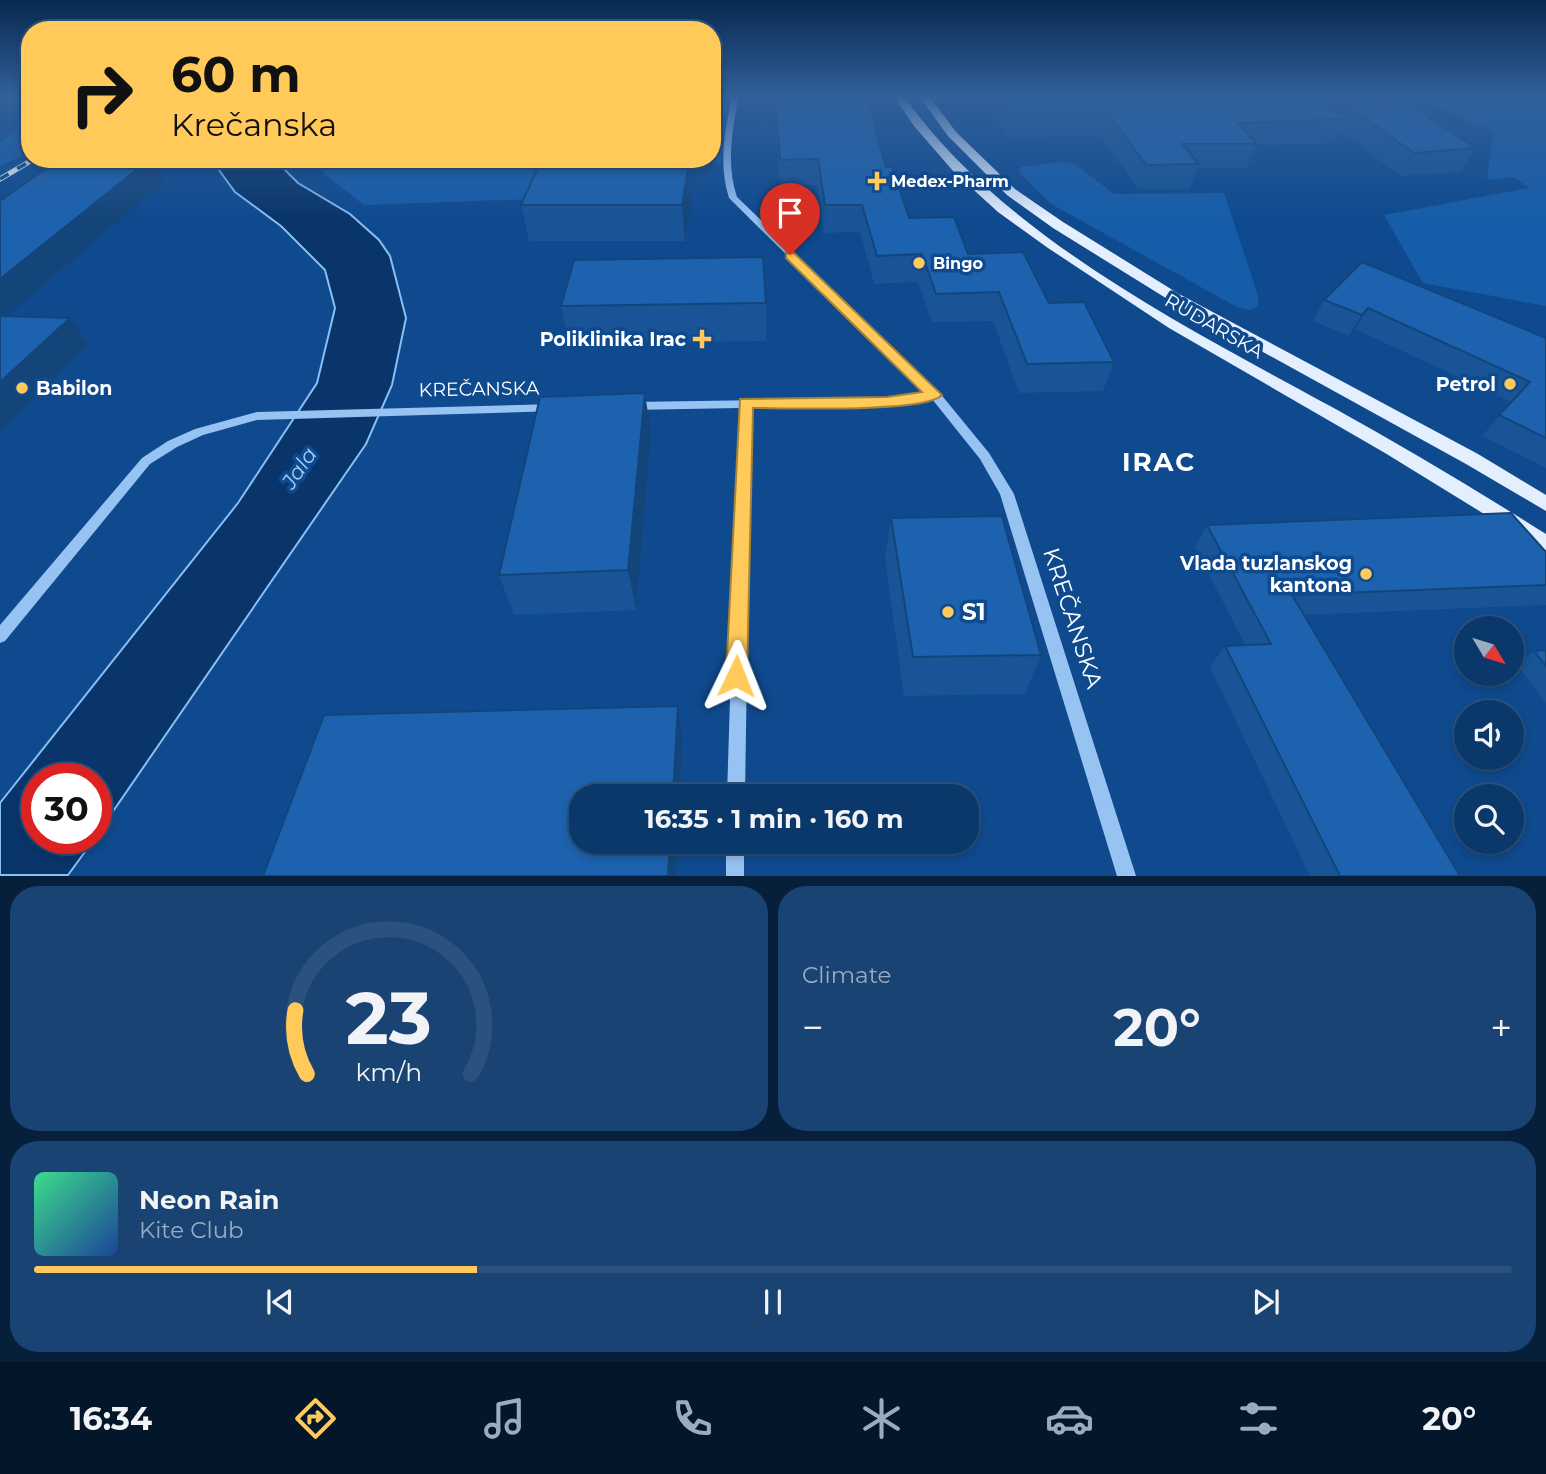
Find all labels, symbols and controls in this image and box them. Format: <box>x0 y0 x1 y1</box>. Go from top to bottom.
text: 60 m <box>171 45 301 104</box>
icon: right <box>56 49 147 140</box>
text: Krečanska <box>171 105 337 144</box>
place label: Medex-Pharm <box>891 172 1009 191</box>
marker: Medex-Pharm <box>869 173 885 189</box>
pin <box>760 183 820 255</box>
icon: arrive <box>771 194 809 232</box>
place label: Bingo <box>933 254 983 273</box>
marker: Bingo <box>911 255 927 271</box>
street label: RUDARSKA <box>1161 289 1268 364</box>
place label: Poliklinika Irac <box>540 328 686 351</box>
marker: Poliklinika Irac <box>692 329 712 349</box>
place label: Petrol <box>1436 373 1496 396</box>
street label: KREČANSKA <box>419 376 540 402</box>
marker: Petrol <box>1502 376 1518 392</box>
place label: Babilon <box>36 377 112 400</box>
marker: Babilon <box>14 380 30 396</box>
water label: Jala <box>276 443 322 494</box>
district label: IRAC <box>1122 446 1196 478</box>
street label: KREČANSKA <box>1037 544 1109 692</box>
place label: Vlada tuzlanskog kantona <box>1179 552 1352 597</box>
marker: Vlada tuzlanskog kantona <box>1358 566 1374 582</box>
place label: S1 <box>962 598 985 626</box>
marker: S1 <box>940 604 956 620</box>
north arrow <box>1454 616 1524 686</box>
map controls <box>1454 616 1524 854</box>
position arrow <box>699 639 773 713</box>
button: sound <box>1454 700 1524 770</box>
speed limit sign: 30 <box>21 763 112 854</box>
button: search <box>1454 784 1524 854</box>
text: 16:35 · 1 min · 160 m <box>645 803 903 835</box>
text: Climate <box>802 961 891 989</box>
text: 23 <box>346 975 432 1063</box>
text: 20° <box>1113 996 1201 1059</box>
text: − <box>802 1004 824 1051</box>
text: + <box>1490 1004 1512 1051</box>
text: km/h <box>356 1057 422 1087</box>
text: Neon Rain <box>139 1184 280 1216</box>
text: Kite Club <box>139 1216 244 1244</box>
icon: previous <box>261 1283 299 1321</box>
icon: pause <box>754 1283 792 1321</box>
icon: next <box>1247 1283 1285 1321</box>
icon: directions <box>291 1394 340 1443</box>
icon: music <box>480 1394 529 1443</box>
icon: phone <box>668 1394 717 1443</box>
icon: climate <box>857 1394 906 1443</box>
icon: car <box>1045 1394 1094 1443</box>
icon: filters <box>1234 1394 1283 1443</box>
text: 16:34 <box>70 1399 152 1438</box>
text: 20° <box>1422 1399 1476 1438</box>

